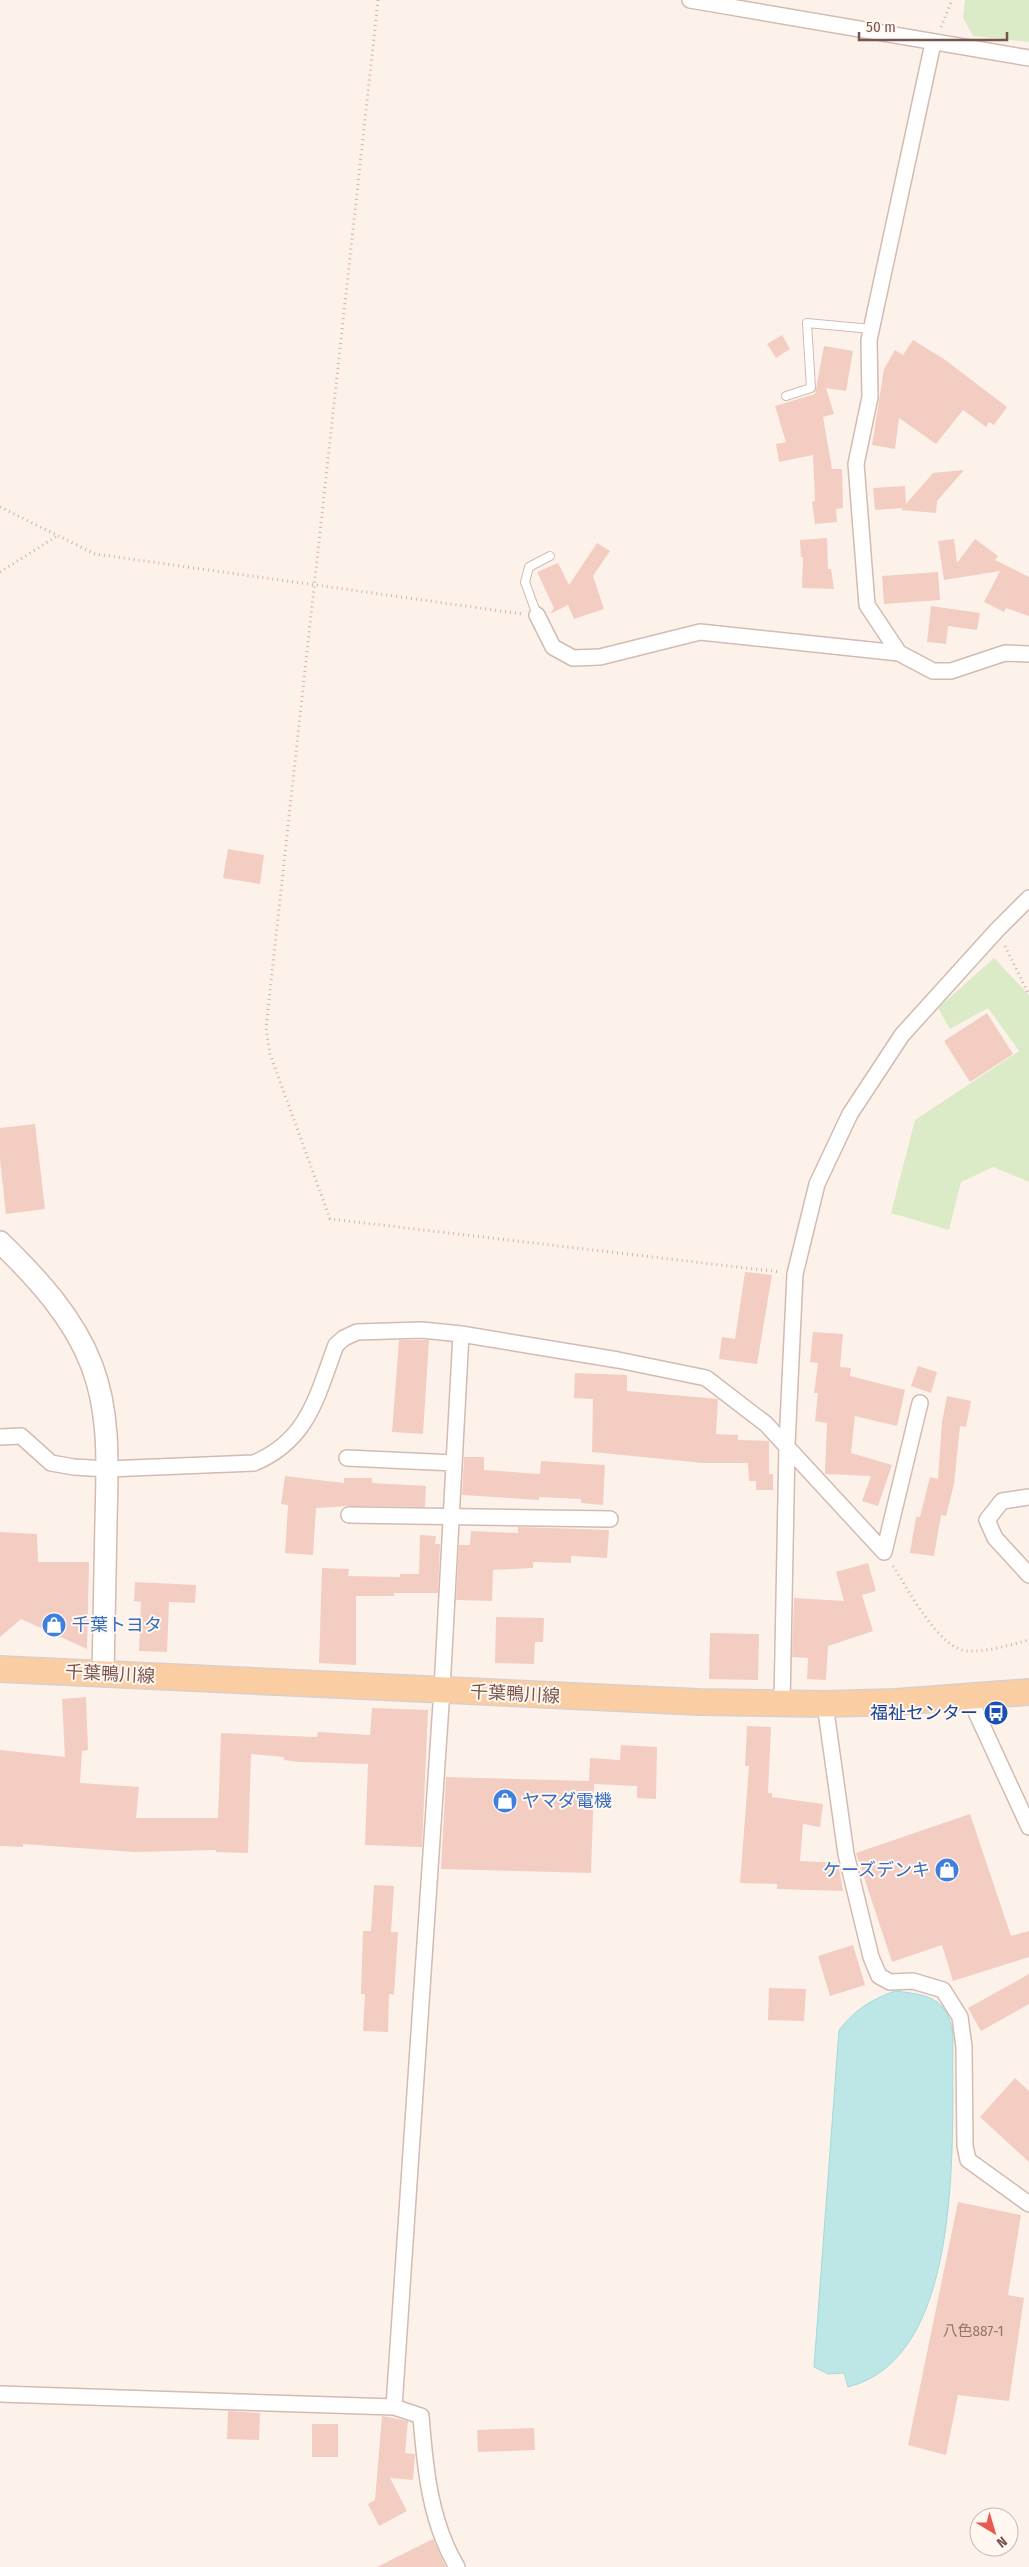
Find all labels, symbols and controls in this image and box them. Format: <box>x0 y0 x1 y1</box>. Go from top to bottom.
scale bar <box>859 10 1006 42</box>
text: 50 m <box>866 18 896 36</box>
shop icon: 千葉トヨタ <box>41 1612 67 1638</box>
place label: 千葉トヨタ <box>72 1614 162 1636</box>
street label: 千葉鴨川線 <box>64 1661 156 1687</box>
street label: 千葉鴨川線 <box>469 1681 561 1707</box>
bus stop icon: 福祉センター <box>983 1700 1009 1726</box>
place label: 福祉センター <box>870 1702 978 1724</box>
shop icon: ヤマダ電機 <box>492 1788 518 1814</box>
place label: ヤマダ電機 <box>522 1790 612 1812</box>
shop icon: ケーズデンキ <box>934 1857 960 1883</box>
place label: ケーズデンキ <box>823 1859 930 1881</box>
house number: 八色887-1 <box>942 2322 1004 2340</box>
north arrow <box>969 2507 1019 2557</box>
text: N <box>993 2533 1010 2551</box>

